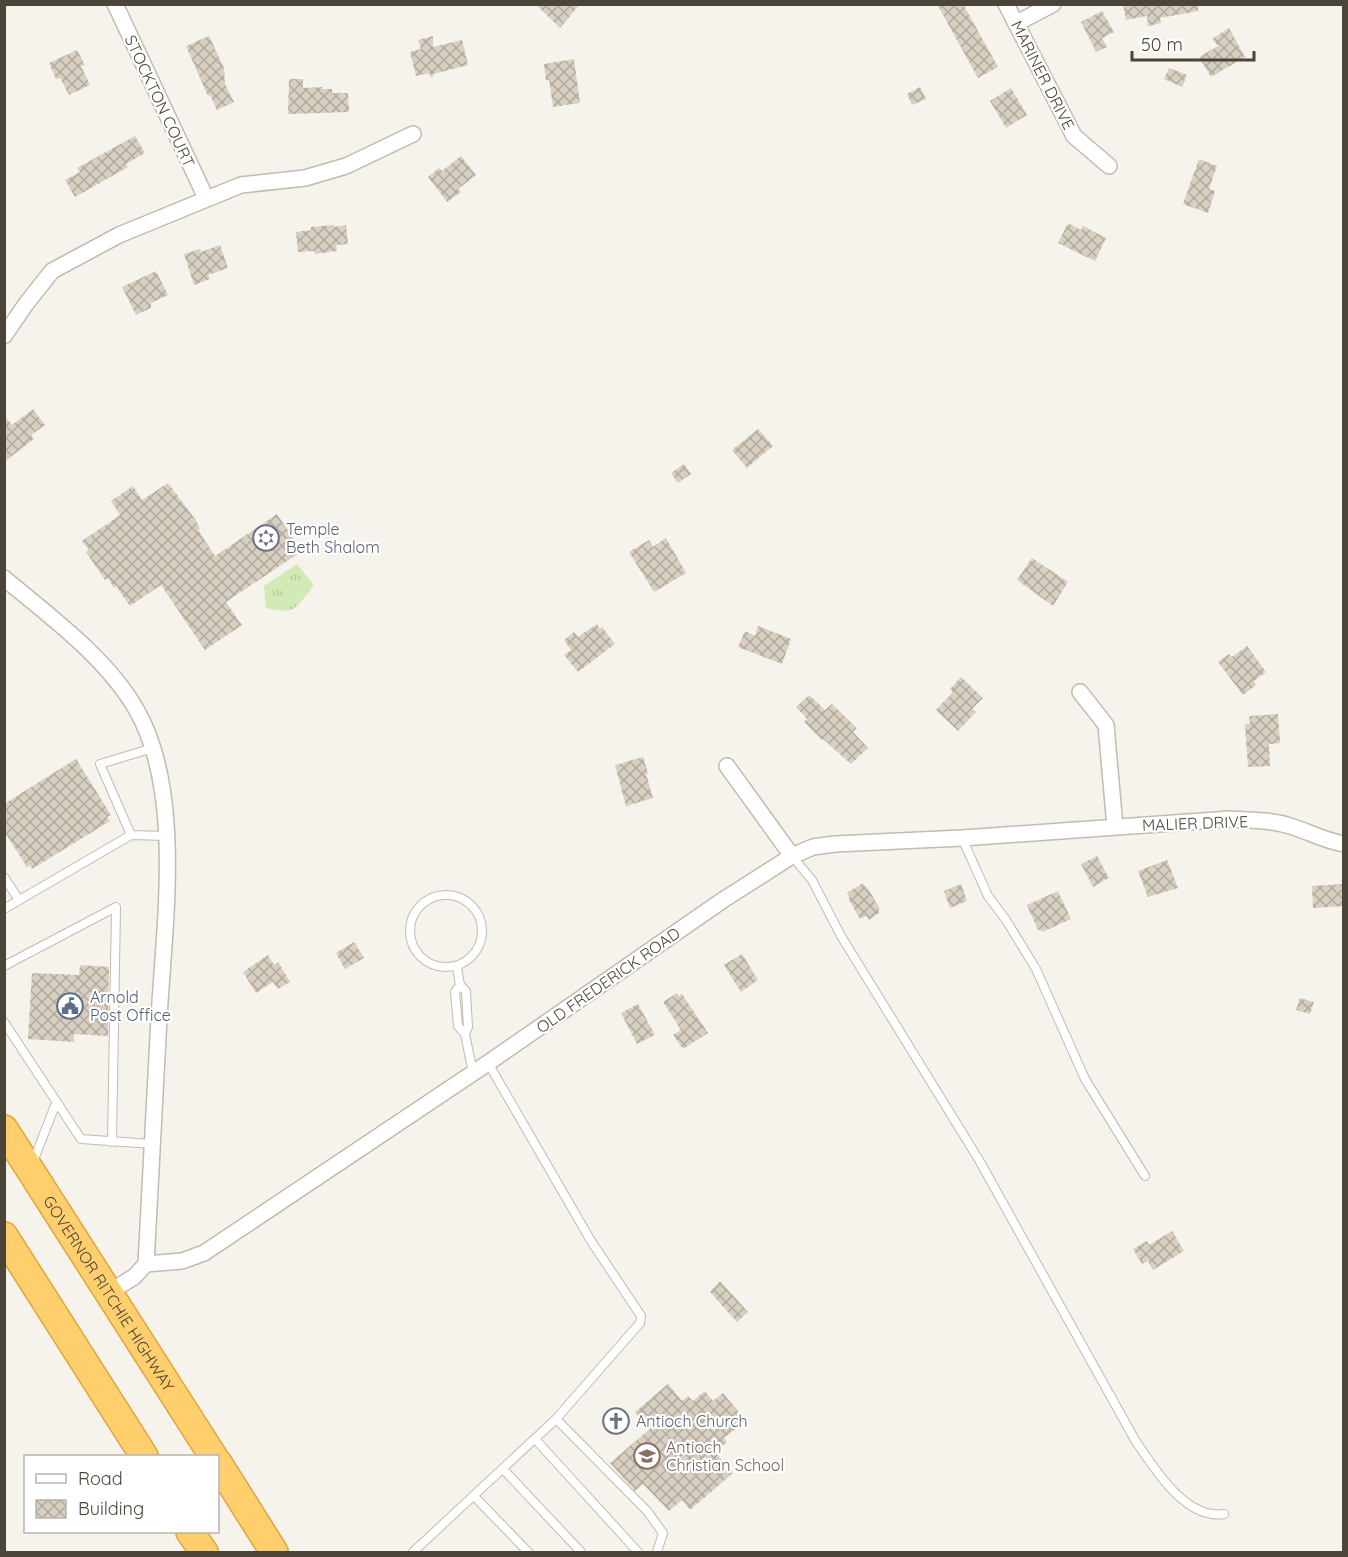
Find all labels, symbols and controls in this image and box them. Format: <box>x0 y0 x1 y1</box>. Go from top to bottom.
street label: MARINER DRIVE <box>1007 17 1079 133</box>
scale bar <box>1132 24 1254 62</box>
street label: STOCKTON COURT <box>121 32 200 171</box>
text: 50 m <box>1141 33 1183 56</box>
place label: Temple Beth Shalom <box>286 519 380 557</box>
synagogue icon: Temple Beth Shalom <box>251 523 281 553</box>
street label: MALIER DRIVE <box>1142 811 1248 835</box>
street label: OLD FREDERICK ROAD <box>532 923 684 1037</box>
place label: Arnold Post Office <box>90 987 171 1025</box>
public building icon: Arnold Post Office <box>55 991 85 1021</box>
street label: GOVERNOR RITCHIE HIGHWAY <box>39 1192 179 1395</box>
church icon: Antioch Church <box>601 1406 631 1436</box>
place label: Antioch Church <box>636 1411 748 1431</box>
place label: Antioch Christian School <box>666 1437 784 1475</box>
school or university icon: Antioch Christian School <box>632 1441 662 1471</box>
legend <box>24 1455 219 1533</box>
text: Road <box>78 1467 123 1490</box>
text: Building <box>78 1497 144 1520</box>

